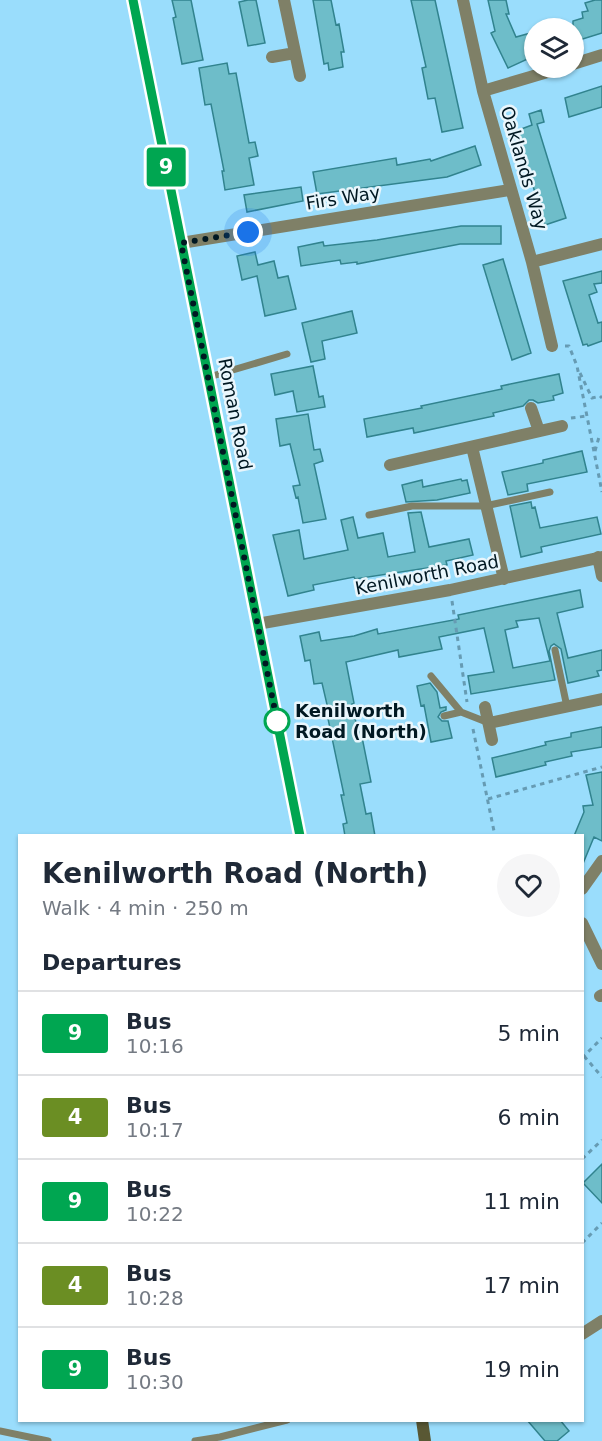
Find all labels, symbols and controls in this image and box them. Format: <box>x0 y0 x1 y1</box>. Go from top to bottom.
map controls <box>524 18 584 78</box>
button: layers <box>524 18 584 78</box>
street label: Oaklands Way <box>497 103 552 233</box>
line badge: 9 <box>146 148 186 186</box>
text: 9 <box>159 155 173 179</box>
street label: Firs Way <box>304 181 382 214</box>
your location <box>233 217 263 247</box>
street label: Roman Road <box>214 356 257 472</box>
street label: Kenilworth Road <box>353 550 501 599</box>
place label: Kenilworth Road (North) <box>295 700 427 742</box>
marker: Kenilworth Road (North) <box>264 708 290 734</box>
button: heart <box>497 854 560 917</box>
text: Kenilworth Road (North) <box>42 857 428 890</box>
text: Walk · 4 min · 250 m <box>42 896 249 920</box>
text: Departures <box>42 950 182 975</box>
text: Bus <box>126 1009 172 1034</box>
text: 9 <box>68 1021 82 1045</box>
text: 5 min <box>498 1021 560 1046</box>
text: 10:16 <box>126 1034 184 1058</box>
text: Bus <box>126 1093 172 1118</box>
text: 4 <box>68 1105 82 1129</box>
text: 6 min <box>498 1105 560 1130</box>
text: 10:17 <box>126 1118 184 1142</box>
text: Bus <box>126 1177 172 1202</box>
text: 9 <box>68 1189 82 1213</box>
text: 11 min <box>484 1189 560 1214</box>
text: 10:22 <box>126 1202 184 1226</box>
text: Bus <box>126 1261 172 1286</box>
text: 4 <box>68 1273 82 1297</box>
text: 17 min <box>484 1273 560 1298</box>
text: 10:28 <box>126 1286 184 1310</box>
text: Bus <box>126 1345 172 1370</box>
text: 9 <box>68 1357 82 1381</box>
text: 19 min <box>484 1357 560 1382</box>
text: 10:30 <box>126 1370 184 1394</box>

